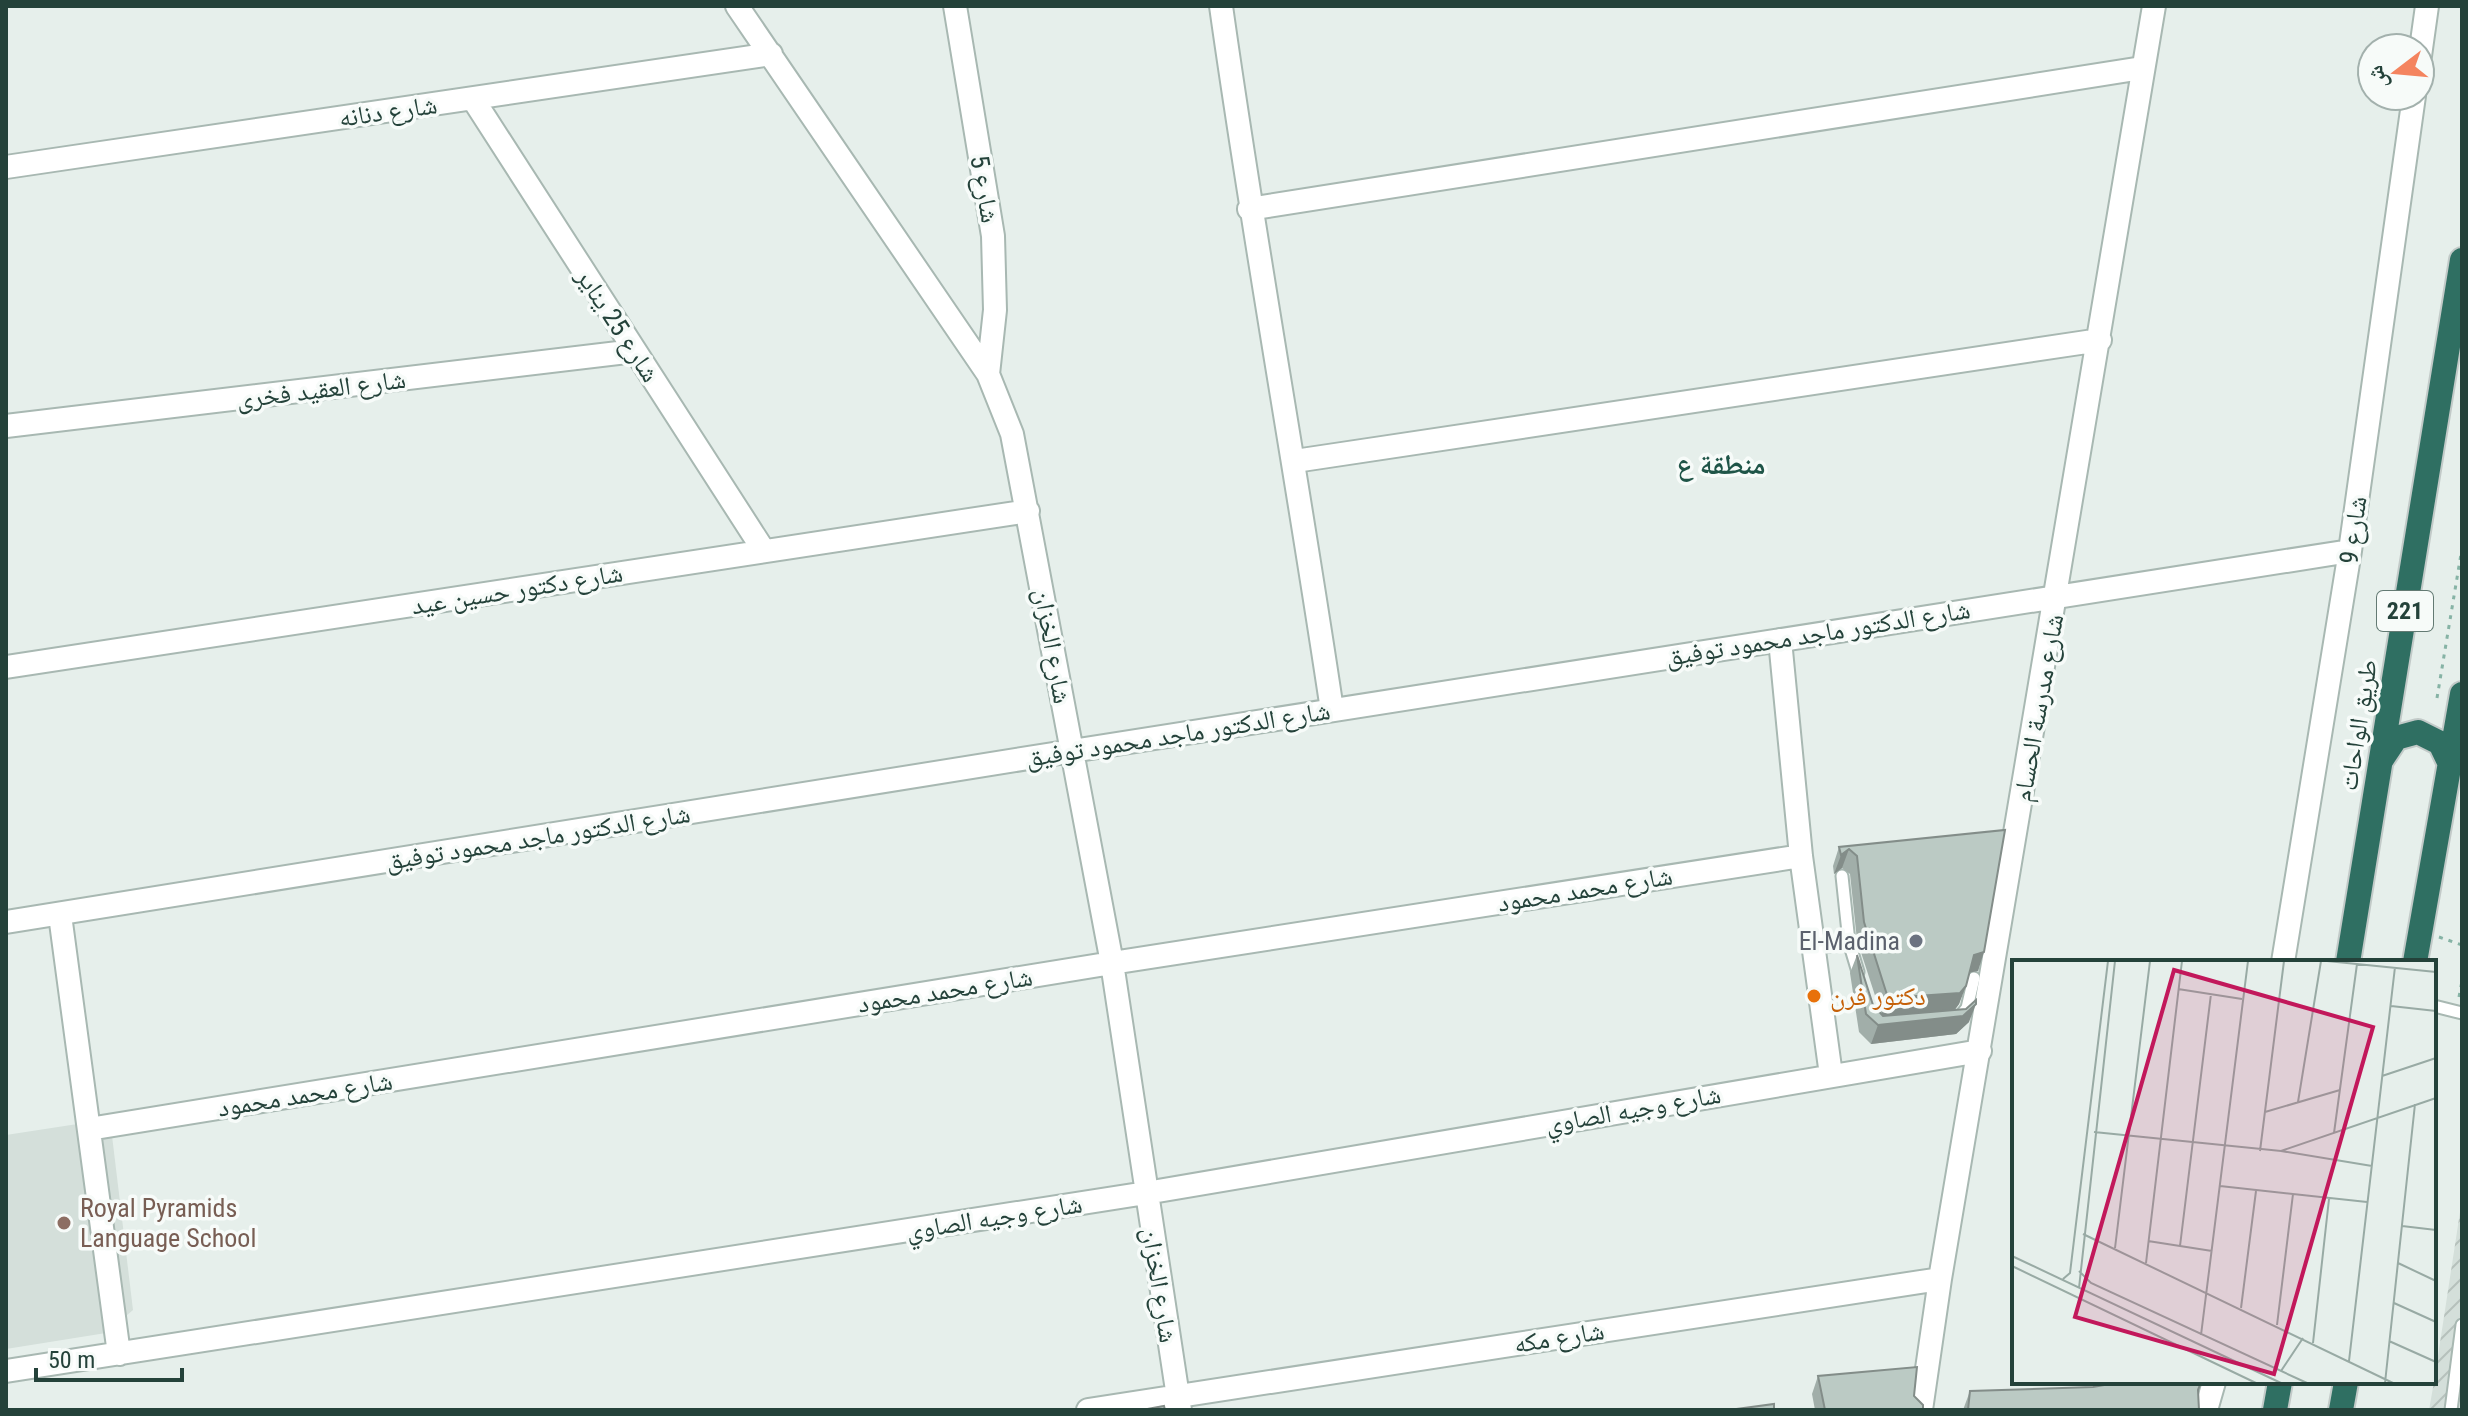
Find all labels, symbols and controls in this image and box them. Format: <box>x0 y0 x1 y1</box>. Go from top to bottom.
north arrow <box>2356 32 2436 112</box>
text: ش <box>2362 62 2393 92</box>
street label: شارع دنانه <box>337 89 439 134</box>
street label: شارع 5 <box>963 153 1006 225</box>
street label: شارع 25 يناير <box>569 262 666 388</box>
street label: شارع العقيد فخرى <box>235 364 408 415</box>
district label: منطقة ع <box>1676 448 1766 482</box>
street label: شارع 9 <box>2333 494 2374 566</box>
street label: شارع دكتور حسين عيد <box>409 557 625 622</box>
street label: شارع الخزان <box>1027 586 1078 706</box>
road number: 221 <box>2377 591 2433 631</box>
street label: شارع الدكتور ماجد محمود توفيق <box>1664 594 1973 673</box>
street label: شارع مدرسة الحسام <box>2007 612 2072 805</box>
street label: طريق الواحات <box>2333 657 2384 793</box>
street label: شارع الدكتور ماجد محمود توفيق <box>1024 695 1333 774</box>
street label: شارع الدكتور ماجد محمود توفيق <box>384 798 693 877</box>
street label: شارع محمد محمود <box>1496 860 1675 919</box>
place label: El-Madina <box>1799 926 1900 956</box>
marker: El-Madina <box>1907 932 1925 950</box>
inset map <box>2012 960 2436 1384</box>
street label: شارع محمد محمود <box>856 961 1035 1020</box>
place label: دكتور فرن <box>1830 981 1926 1012</box>
marker: دكتور فرن <box>1805 987 1823 1005</box>
street label: شارع محمد محمود <box>216 1065 395 1124</box>
street label: شارع وجيه الصاوي <box>1543 1079 1724 1145</box>
street label: شارع وجيه الصاوي <box>904 1188 1085 1251</box>
place label: Royal Pyramids Language School <box>80 1193 256 1253</box>
marker: Royal Pyramids Language School <box>55 1214 73 1232</box>
street label: شارع الخزان <box>1135 1225 1184 1345</box>
street label: شارع مكه <box>1512 1315 1606 1360</box>
scale bar <box>36 1332 182 1382</box>
text: 50 m <box>48 1346 95 1374</box>

